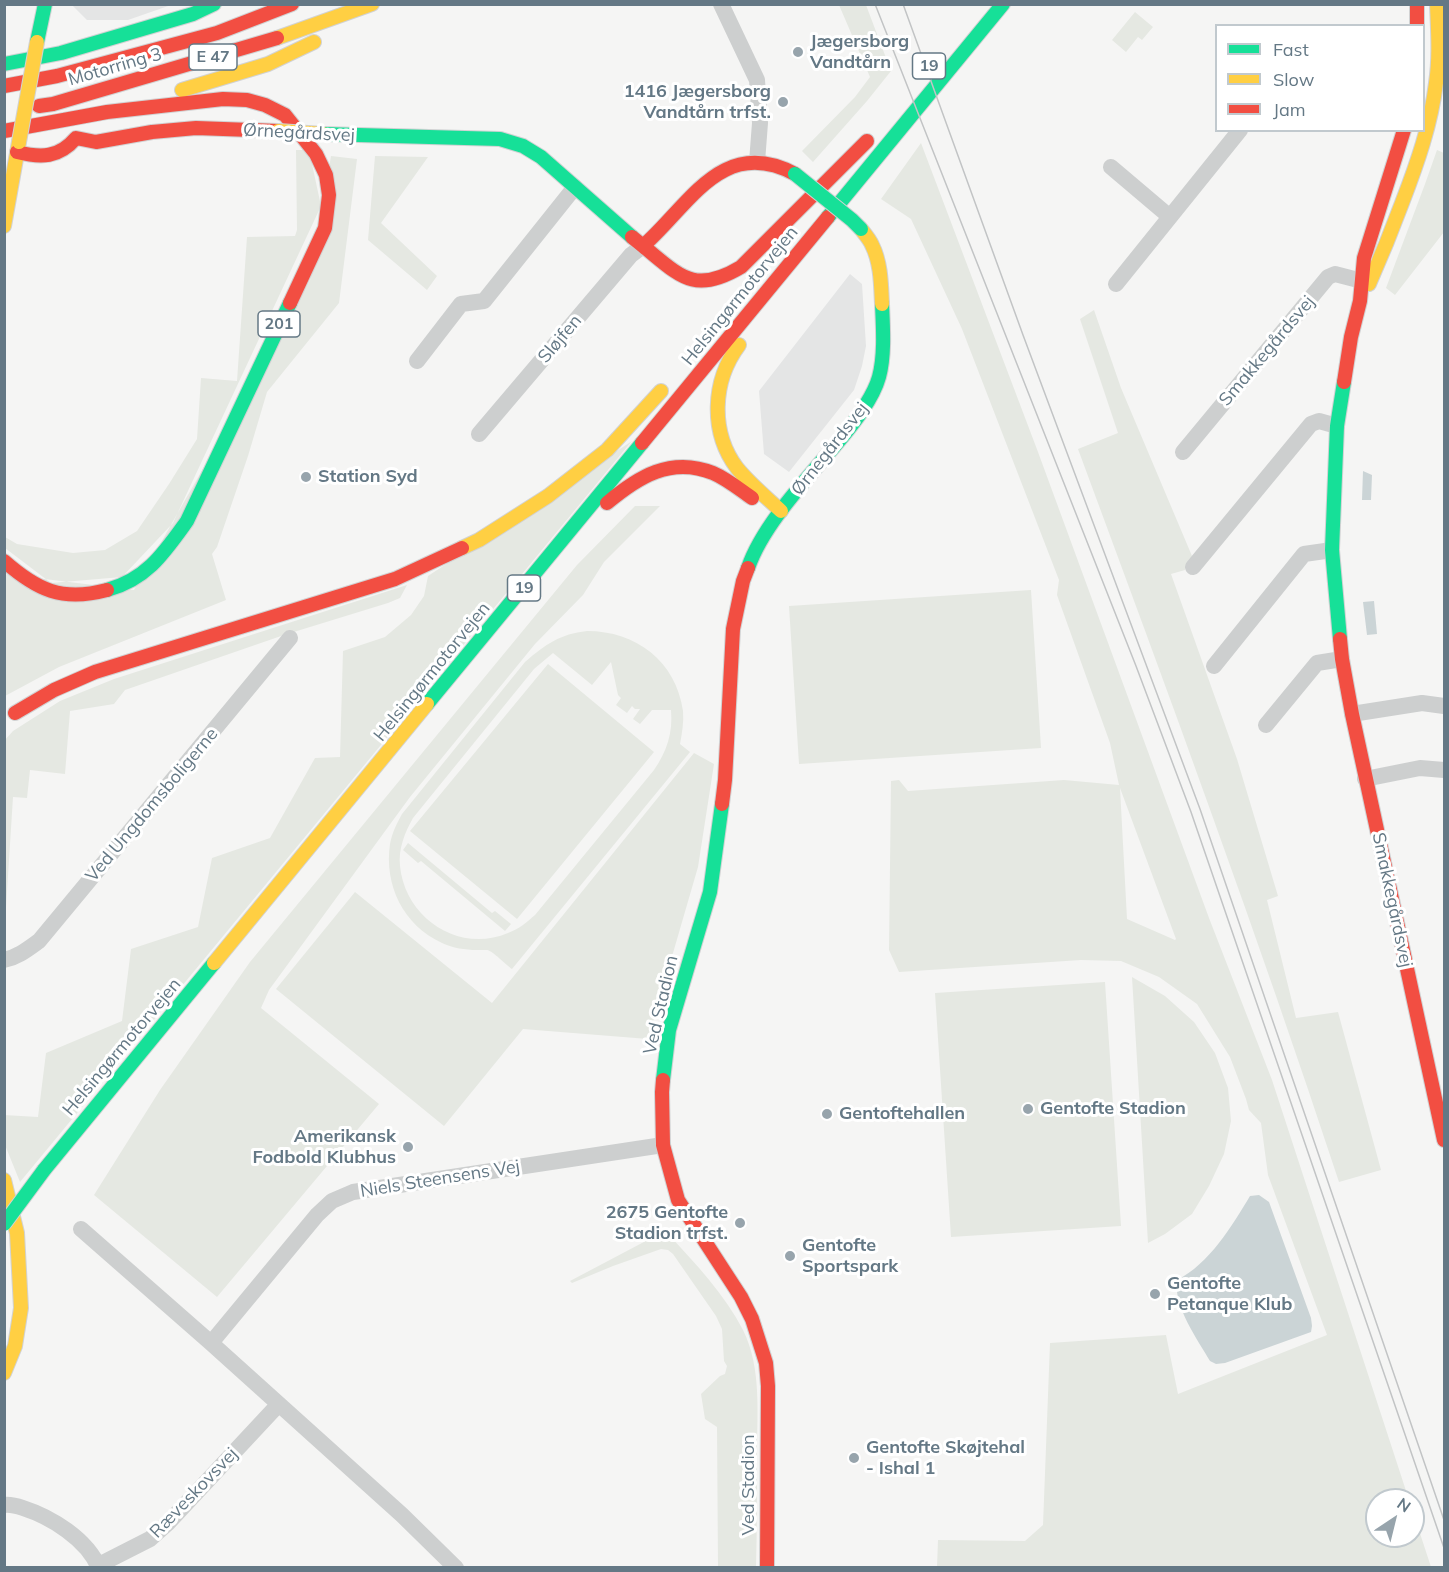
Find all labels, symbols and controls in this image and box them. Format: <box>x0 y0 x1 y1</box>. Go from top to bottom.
legend <box>1215 24 1425 132</box>
place label: Jægersborg Vandtårn <box>810 31 909 74</box>
text: Fast <box>1273 38 1309 61</box>
street label: Motorring 3 <box>66 43 164 91</box>
road number: E 47 <box>189 44 237 70</box>
marker: Jægersborg Vandtårn <box>791 45 805 59</box>
road number: 19 <box>912 53 946 79</box>
text: Slow <box>1273 68 1314 91</box>
place label: 1416 Jægersborg Vandtårn trfst. <box>624 81 771 124</box>
marker: 1416 Jægersborg Vandtårn trfst. <box>776 95 790 109</box>
text: Jam <box>1273 98 1306 121</box>
street label: Ørnegårdsvej <box>243 119 355 147</box>
street label: Helsingørmotorvejen <box>677 222 803 370</box>
street label: Smakkegårdsvej <box>1215 292 1319 410</box>
road number: 201 <box>258 311 300 337</box>
street label: Sløjfen <box>534 311 586 367</box>
street label: Ørnegårdsvej <box>787 398 873 500</box>
place label: Station Syd <box>318 466 418 488</box>
marker: Station Syd <box>299 470 313 484</box>
road number: 19 <box>508 575 540 601</box>
street label: Helsingørmotorvejen <box>369 598 495 746</box>
street label: Ved Ungdomsboligerne <box>81 724 223 886</box>
street label: Smakkegårdsvej <box>1367 831 1417 969</box>
street label: Ved Stadion <box>639 953 683 1057</box>
street label: Helsingørmotorvejen <box>58 974 186 1120</box>
place label: Gentofte Stadion <box>1040 1098 1186 1120</box>
marker: Gentofte Stadion <box>1021 1102 1035 1116</box>
place label: Gentoftehallen <box>839 1103 965 1125</box>
marker: Gentoftehallen <box>820 1107 834 1121</box>
place label: Amerikansk Fodbold Klubhus <box>252 1126 396 1168</box>
marker: Amerikansk Fodbold Klubhus <box>401 1140 415 1154</box>
street label: Niels Steensens Vej <box>359 1156 521 1202</box>
place label: 2675 Gentofte Stadion trfst. <box>606 1202 728 1244</box>
marker: 2675 Gentofte Stadion trfst. <box>733 1216 747 1230</box>
place label: Gentofte Sportspark <box>802 1235 898 1278</box>
marker: Gentofte Sportspark <box>783 1249 797 1263</box>
place label: Gentofte Petanque Klub <box>1167 1273 1292 1316</box>
marker: Gentofte Petanque Klub <box>1148 1287 1162 1301</box>
street label: Ved Stadion <box>738 1435 760 1535</box>
place label: Gentofte Skøjtehal - Ishal 1 <box>866 1437 1025 1480</box>
street label: Ræveskovsvej <box>146 1443 242 1543</box>
marker: Gentofte Skøjtehal - Ishal 1 <box>847 1451 861 1465</box>
north arrow <box>1365 1488 1425 1548</box>
text: N <box>1393 1493 1415 1517</box>

